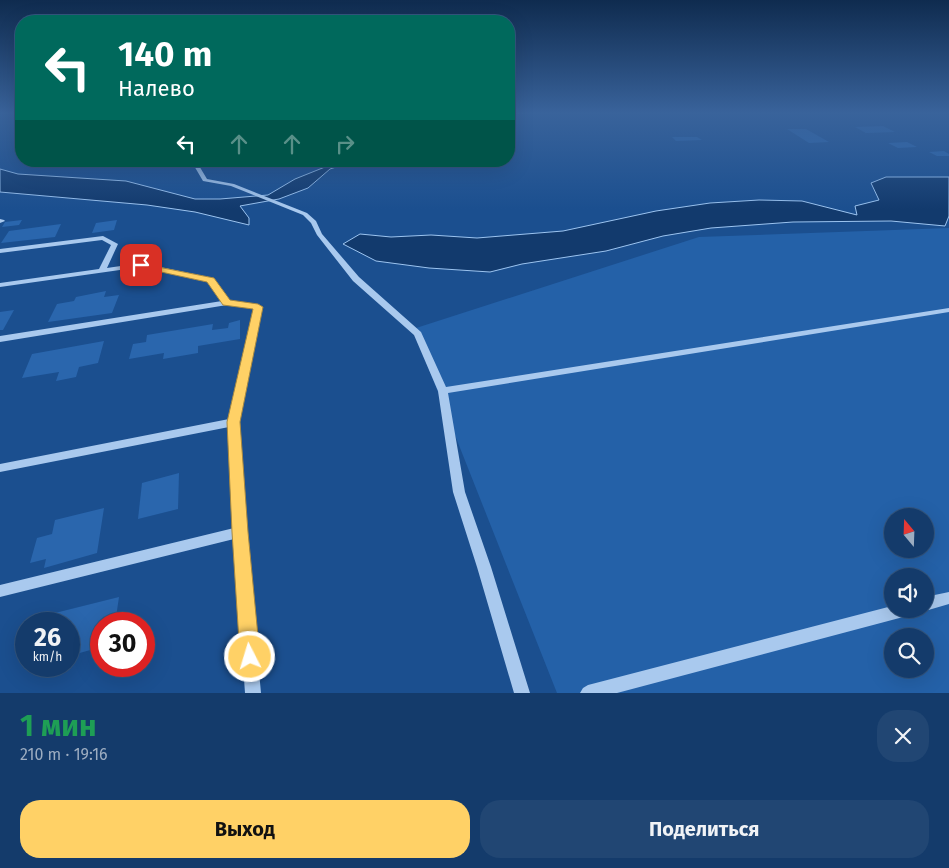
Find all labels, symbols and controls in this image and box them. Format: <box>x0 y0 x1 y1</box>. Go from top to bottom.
text: 140 m <box>118 33 212 75</box>
icon: left <box>35 35 100 100</box>
text: Налево <box>118 75 195 102</box>
icon: left <box>172 130 200 158</box>
icon: ahead <box>225 130 253 158</box>
icon: ahead <box>278 130 306 158</box>
icon: right <box>331 130 359 158</box>
pin <box>120 244 162 286</box>
icon: arrive <box>127 251 155 279</box>
north arrow <box>884 508 934 558</box>
map controls <box>884 508 934 678</box>
button: sound <box>884 568 934 618</box>
speed limit sign: 30 <box>90 612 155 677</box>
text: 26 <box>34 623 61 653</box>
button: search <box>884 628 934 678</box>
position arrow <box>223 630 275 682</box>
text: km/h <box>33 650 62 664</box>
text: 1 мин <box>20 708 97 744</box>
button: close <box>877 710 929 762</box>
text: 210 m · 19:16 <box>20 745 108 764</box>
button: Выход <box>20 800 470 858</box>
button: Поделиться <box>480 800 929 858</box>

